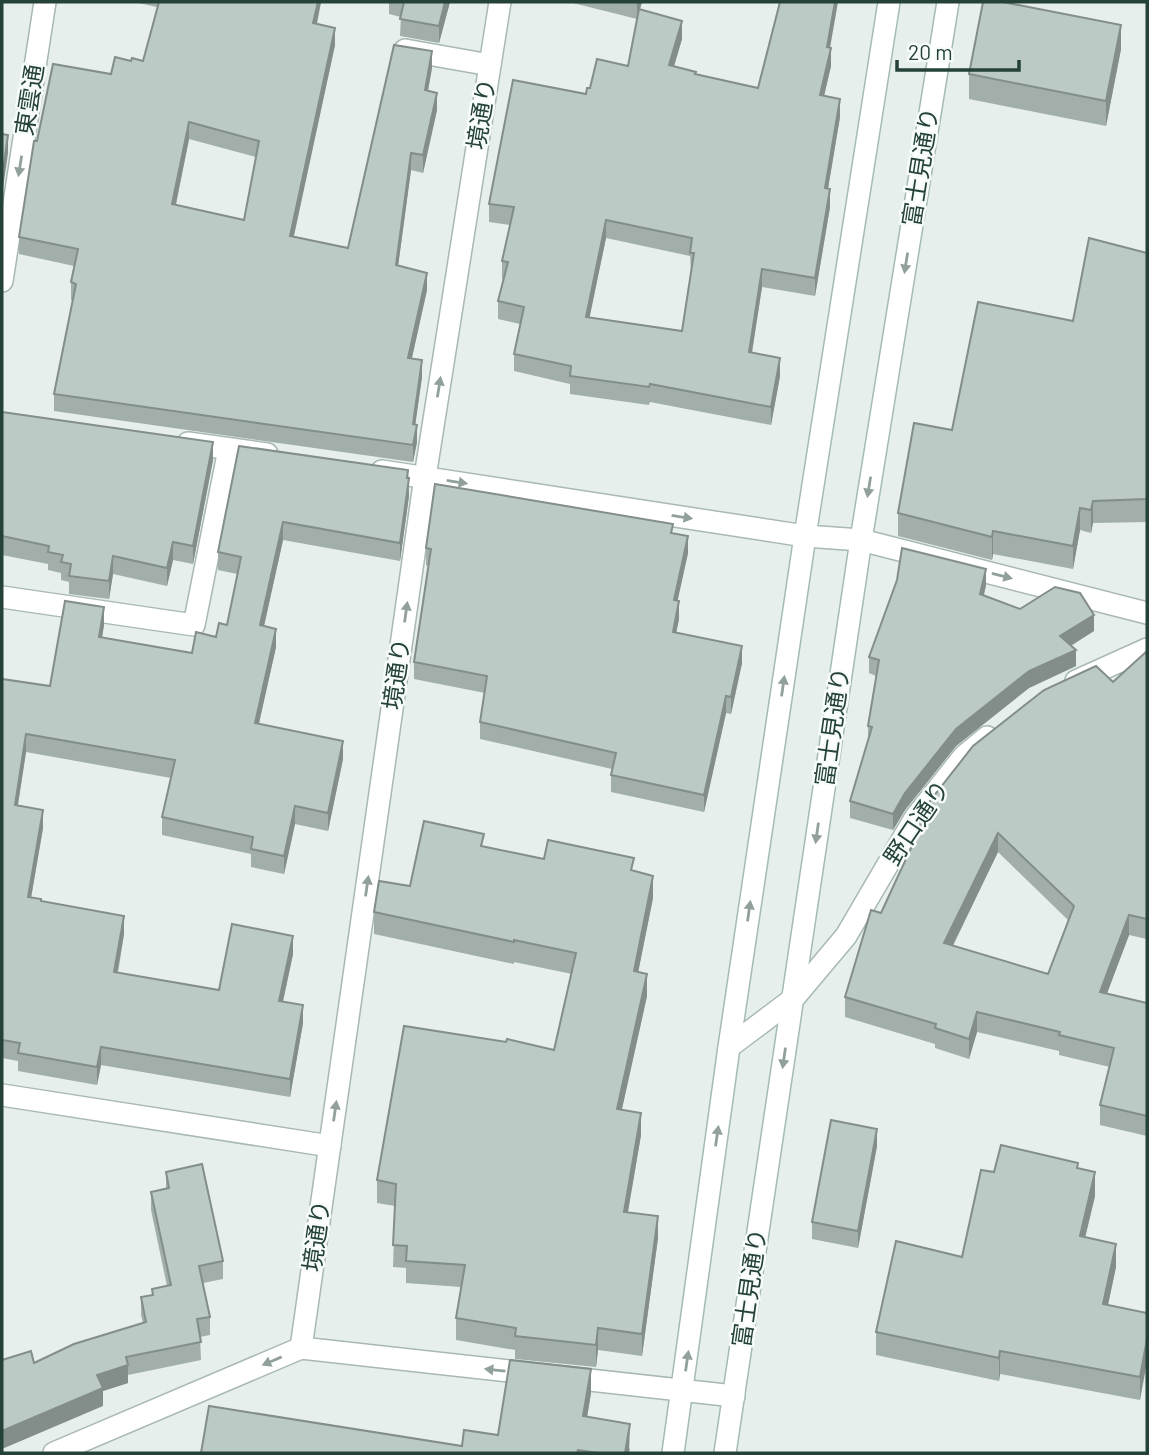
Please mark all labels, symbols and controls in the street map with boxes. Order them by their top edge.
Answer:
scale bar [897,28,1020,72]
text: 20 m [908,39,953,64]
street label: 東雲通 [9,62,48,138]
street label: 境通り [461,76,500,152]
street label: 富士見通り [896,105,943,228]
one-way arrow [14,155,25,177]
one-way arrow [900,252,911,274]
one-way arrow [434,376,445,398]
one-way arrow [864,476,875,498]
one-way arrow [446,477,468,488]
one-way arrow [671,512,693,523]
one-way arrow [991,571,1013,582]
one-way arrow [401,601,412,623]
street label: 境通り [376,636,415,711]
street label: 富士見通り [809,665,854,788]
one-way arrow [777,675,788,697]
street label: 野口通り [877,774,955,870]
one-way arrow [811,822,822,844]
one-way arrow [362,874,373,896]
one-way arrow [744,900,755,922]
one-way arrow [778,1047,789,1069]
one-way arrow [329,1100,340,1122]
one-way arrow [712,1125,723,1147]
street label: 境通り [296,1198,335,1273]
street label: 富士見通り [726,1226,771,1349]
one-way arrow [681,1350,692,1372]
one-way arrow [261,1355,282,1366]
one-way arrow [484,1364,506,1375]

